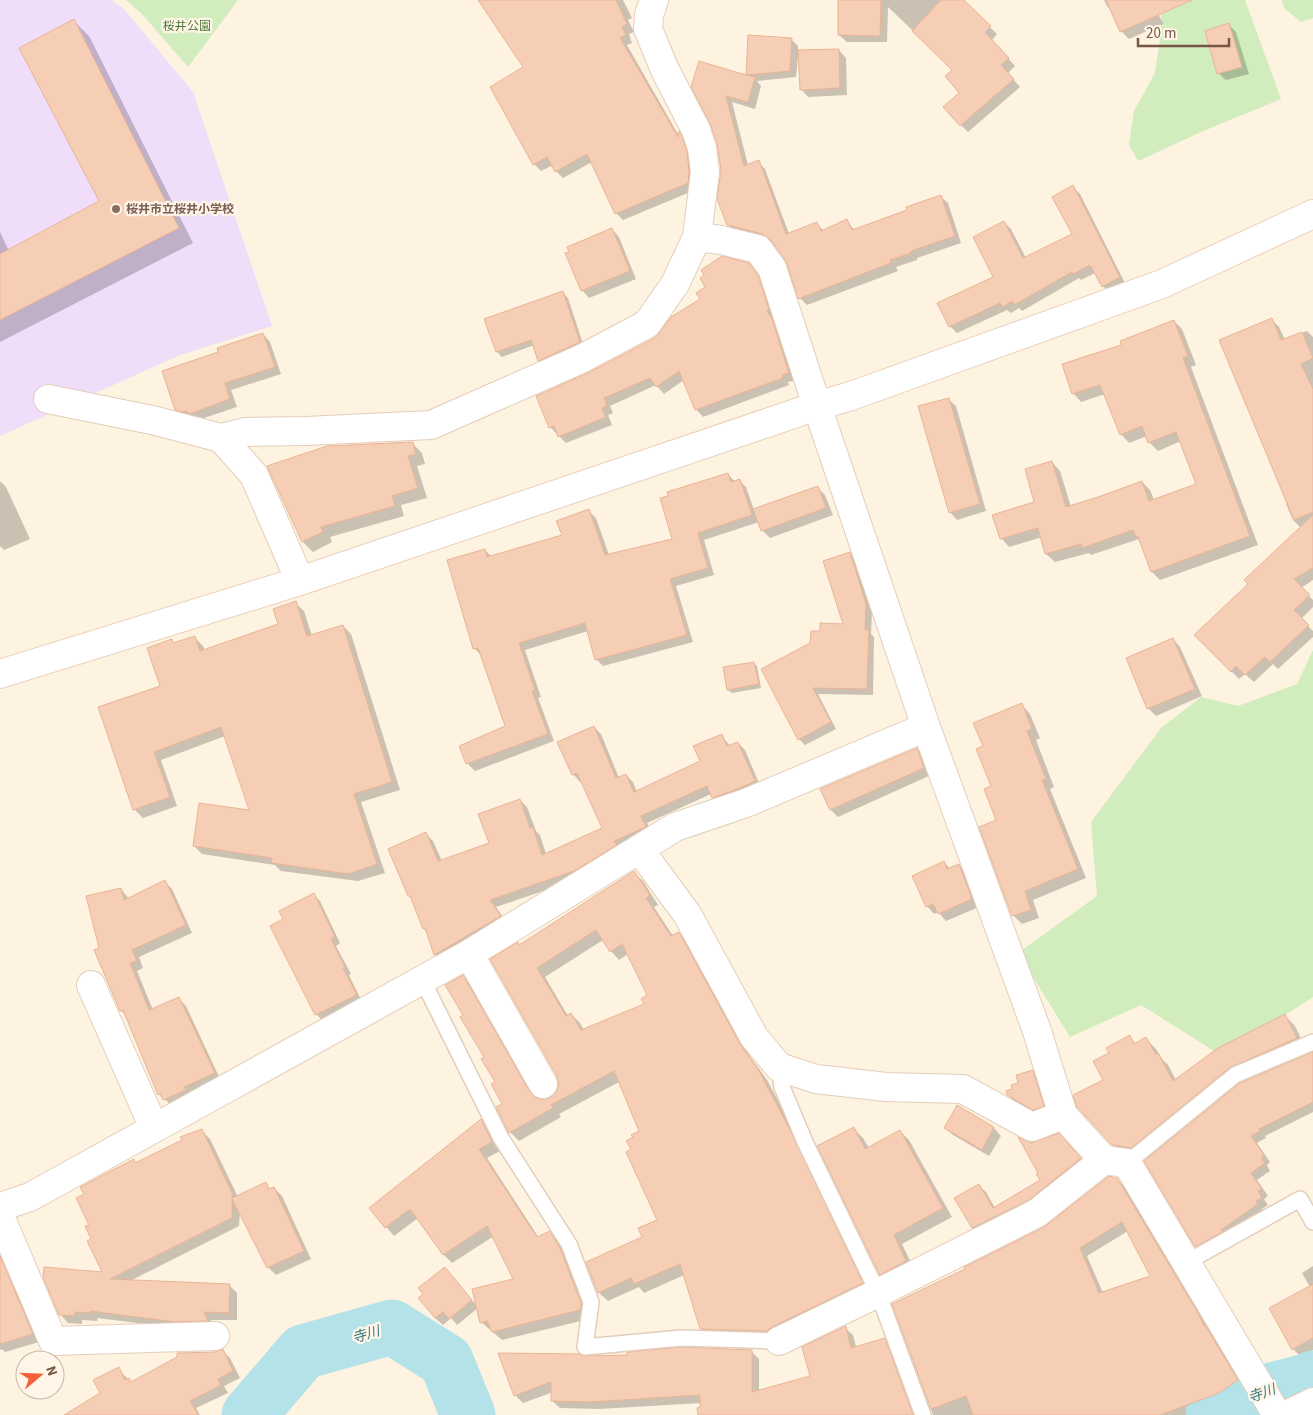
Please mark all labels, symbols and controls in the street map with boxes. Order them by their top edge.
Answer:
scale bar [1138,15,1229,47]
park label: 桜井公園 [163,18,211,35]
text: 20 m [1146,23,1176,44]
place label: 桜井市立桜井小学校 [126,201,234,218]
marker: 桜井市立桜井小学校 [110,203,122,215]
water label: 寺川 [350,1321,384,1348]
north arrow [15,1350,65,1400]
text: N [40,1363,62,1379]
water label: 寺川 [1245,1379,1280,1408]

